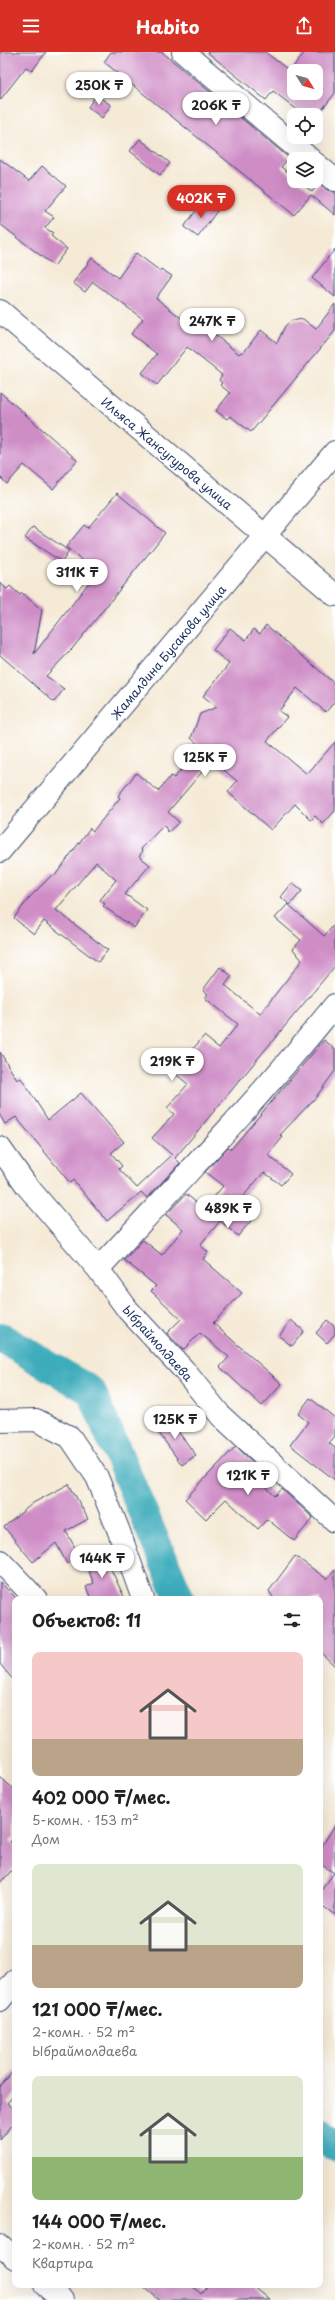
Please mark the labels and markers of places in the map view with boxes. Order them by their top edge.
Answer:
pin: 250K ₸ [66,72,132,106]
pin: 206K ₸ [183,92,249,126]
pin: 402K ₸ [168,185,234,219]
pin: 247K ₸ [179,308,245,342]
pin: 311K ₸ [44,559,110,593]
pin: 125K ₸ [172,744,238,778]
pin: 219K ₸ [139,1048,205,1082]
pin: 489K ₸ [195,1195,261,1229]
pin: 125K ₸ [142,1406,208,1440]
pin: 121K ₸ [215,1462,281,1496]
pin: 144K ₸ [69,1545,135,1579]

